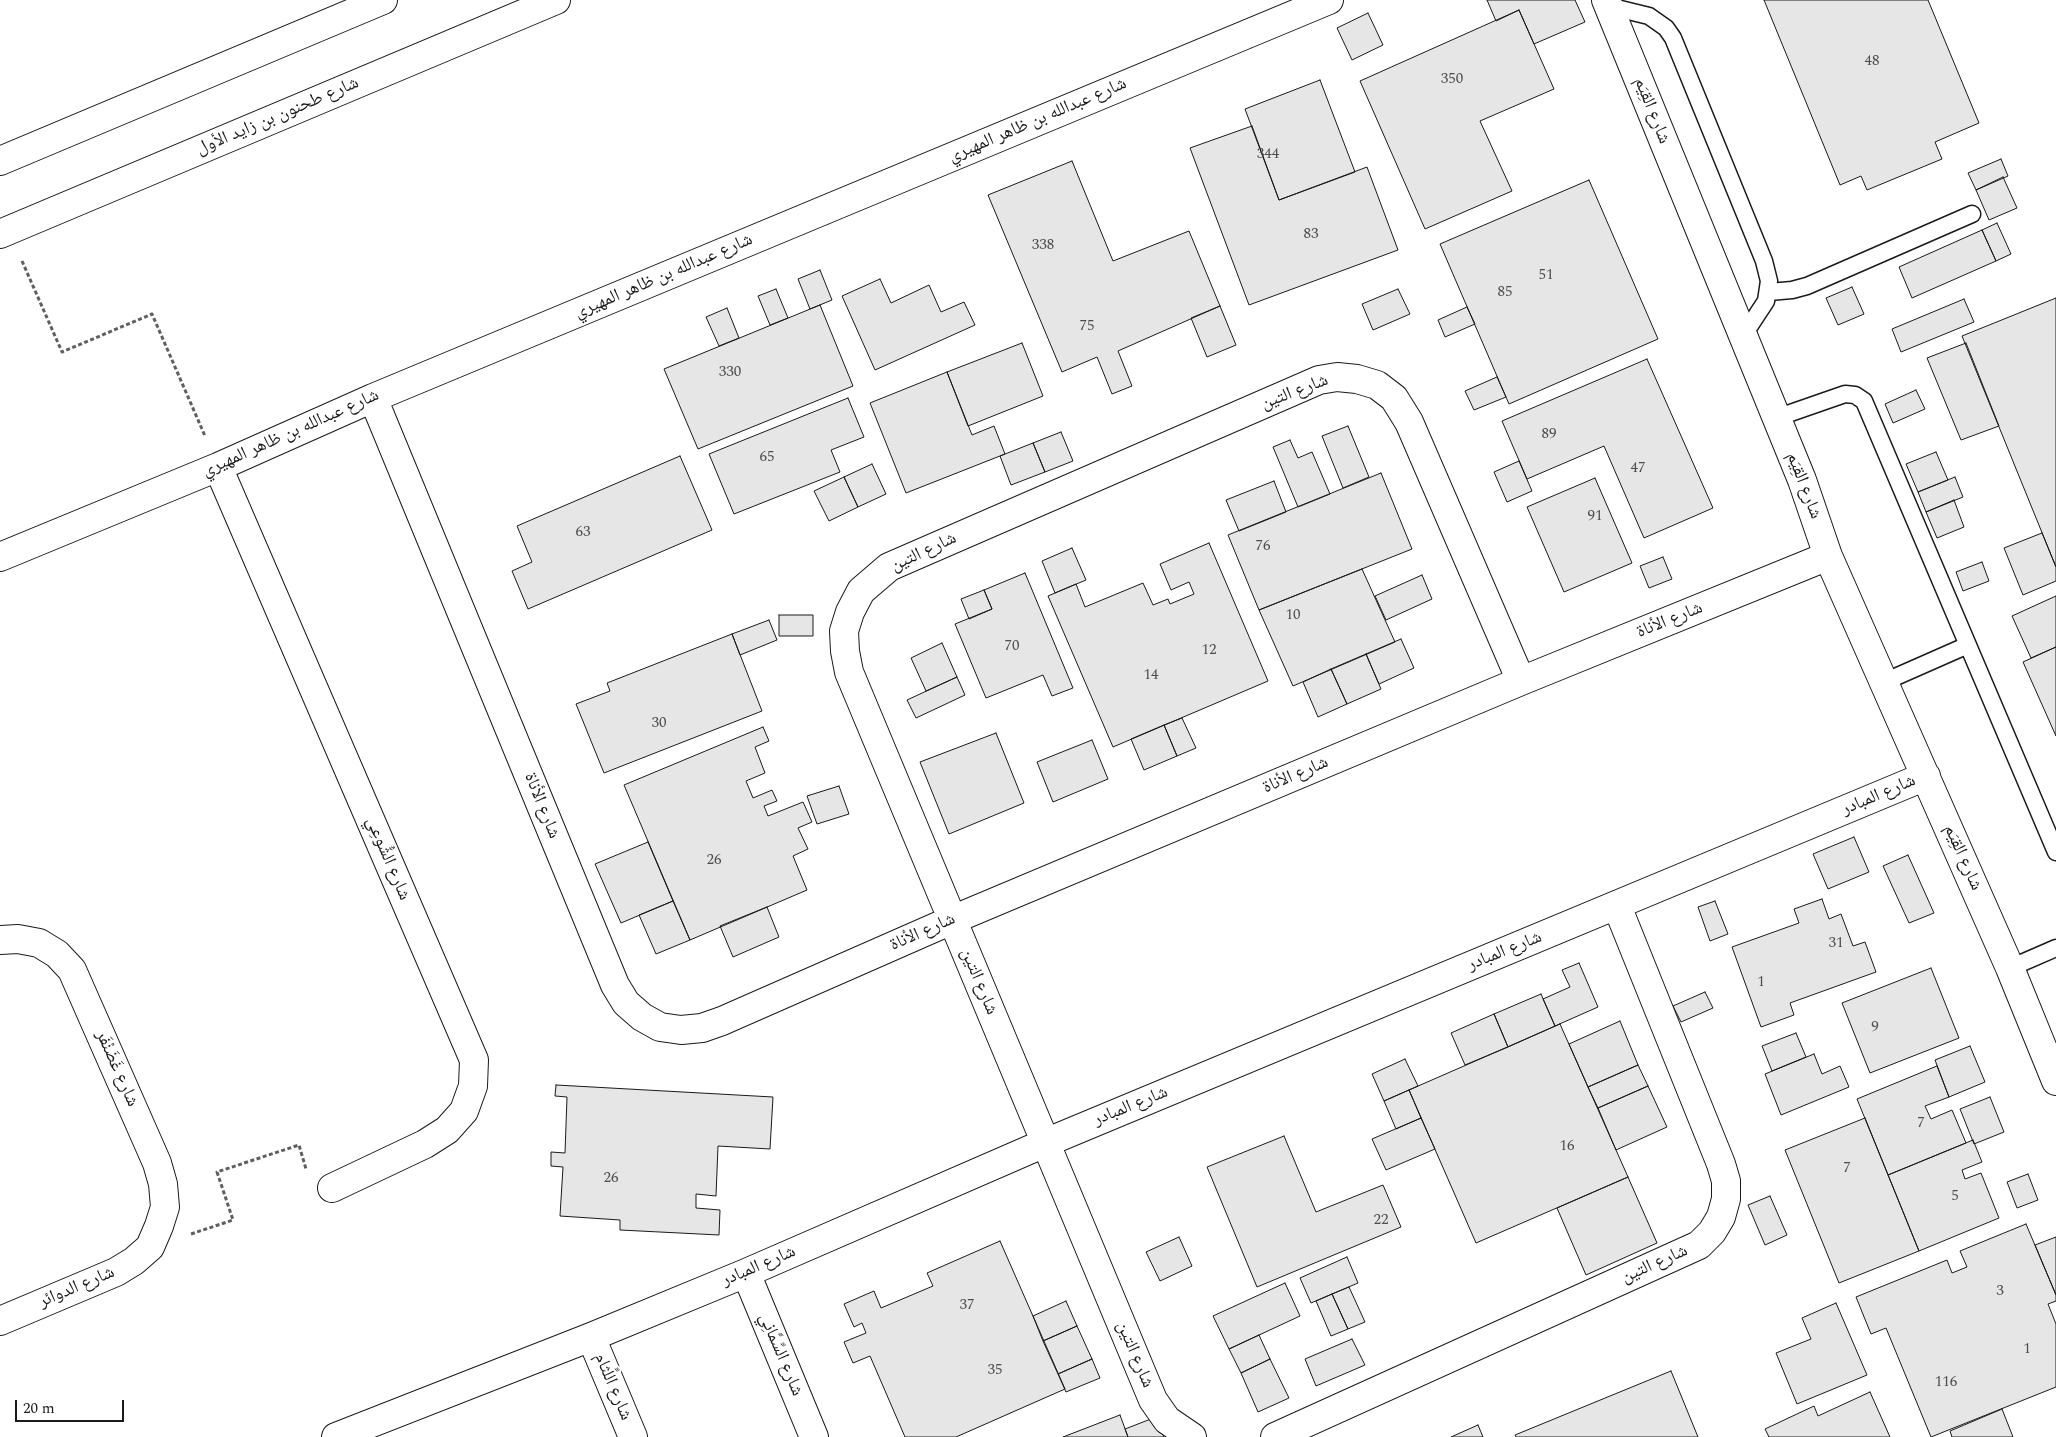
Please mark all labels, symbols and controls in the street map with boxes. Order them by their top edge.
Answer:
house number: 48 [1865,53,1879,71]
house number: 350 [1441,71,1463,89]
street label: شارع طحنون بن زايد الأول [193,73,363,161]
street label: شارع عبدالله بن ظاهر المهيري [946,74,1130,168]
street label: شارع القِيَم [1628,75,1674,147]
house number: 344 [1257,146,1279,164]
house number: 83 [1304,226,1318,244]
street label: شارع عبدالله بن ظاهر المهيري [572,230,756,324]
house number: 338 [1032,237,1054,255]
house number: 51 [1539,267,1553,285]
house number: 85 [1498,284,1512,302]
house number: 75 [1080,318,1094,336]
house number: 330 [719,364,741,382]
street label: شارع التين [1258,370,1332,416]
street label: شارع عبدالله بن ظاهر المهيري [199,385,383,483]
house number: 89 [1542,426,1556,444]
house number: 65 [760,449,774,467]
street label: شارع القِيَم [1780,450,1826,522]
house number: 47 [1631,460,1645,478]
house number: 91 [1588,508,1602,526]
house number: 63 [576,524,590,542]
street label: شارع التين [888,528,960,578]
house number: 76 [1256,538,1270,556]
street label: شارع الأناة [1634,598,1706,644]
house number: 10 [1286,607,1300,625]
house number: 70 [1005,638,1019,656]
house number: 12 [1202,642,1216,660]
house number: 14 [1144,667,1158,685]
house number: 30 [652,715,666,733]
street label: شارع الأناة [1260,753,1332,799]
street label: شارع الأناة [518,770,564,842]
street label: شارع المبادر [1839,771,1919,821]
street label: شارع الشُّوعِي [360,814,414,904]
street label: شارع القِيَم [1938,822,1986,894]
house number: 26 [707,852,721,870]
street label: شارع الأناة [887,909,959,957]
street label: شارع المبادر [1465,927,1545,977]
house number: 31 [1829,935,1843,953]
street label: شارع التين [954,945,1002,1019]
house number: 1 [1757,974,1765,992]
house number: 9 [1871,1019,1879,1037]
street label: شارع غَضَنْفَر [90,1027,142,1111]
street label: شارع المبادر [1091,1082,1171,1132]
house number: 7 [1917,1115,1925,1133]
house number: 16 [1560,1138,1574,1156]
house number: 7 [1843,1160,1851,1178]
house number: 26 [604,1170,618,1188]
house number: 5 [1951,1188,1959,1206]
house number: 22 [1374,1212,1388,1230]
street label: شارع التين [1618,1241,1692,1289]
street label: شارع المبادر [719,1242,799,1292]
street label: شارع الدوائر [36,1262,118,1314]
house number: 3 [1996,1283,2004,1301]
house number: 37 [960,1297,974,1315]
street label: شارع السِّمَّانِي [753,1310,807,1400]
street label: شارع التين [1110,1318,1158,1392]
house number: 1 [2023,1341,2031,1359]
street label: شارع اللِّثام [588,1350,636,1424]
house number: 35 [988,1362,1002,1380]
house number: 116 [1935,1374,1957,1392]
scale bar [18,1390,126,1422]
text: 20 m [23,1397,55,1420]

